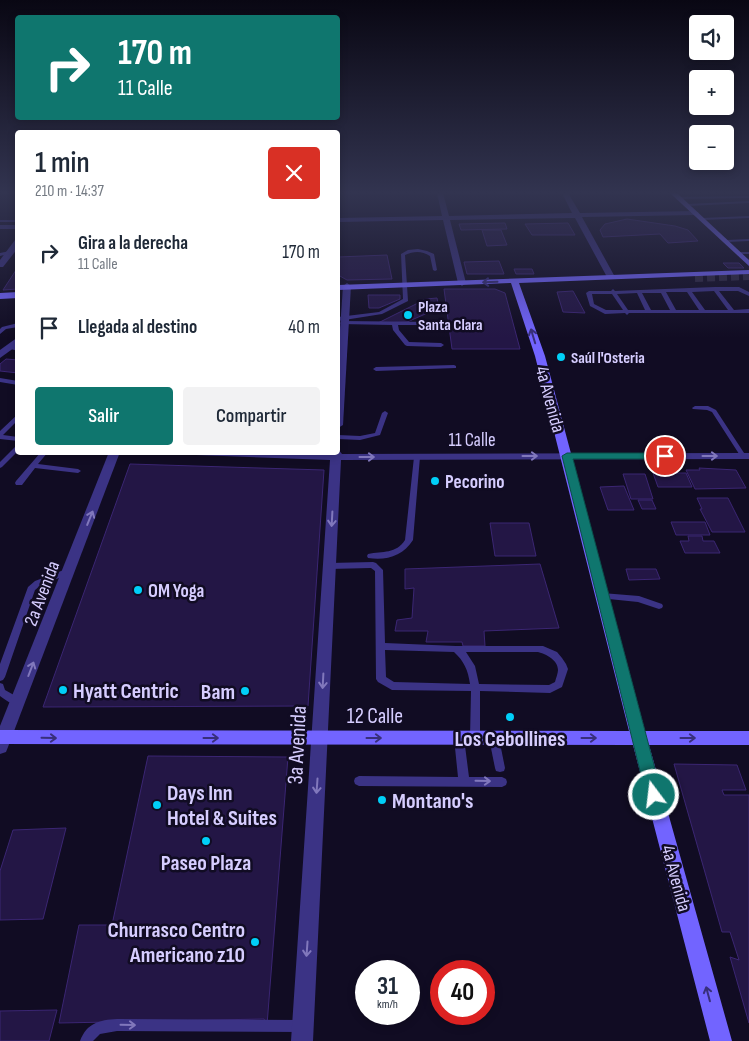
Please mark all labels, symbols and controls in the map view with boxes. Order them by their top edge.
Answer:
map controls [689,15,734,170]
button: sound [689,15,734,60]
text: 170 m [118,32,192,75]
icon: right [35,35,100,100]
button: + [689,70,734,115]
text: 11 Calle [118,75,173,102]
button: − [689,125,734,170]
text: 1 min [35,145,90,181]
button: close [268,147,320,199]
text: 210 m · 14:37 [35,182,104,201]
text: Gira a la derecha [78,232,188,255]
icon: right [35,239,63,267]
text: 170 m [282,241,320,264]
text: 11 Calle [78,255,118,274]
one-way arrow [483,277,499,286]
place label: Plaza Santa Clara [418,298,483,335]
marker: Plaza Santa Clara [402,309,414,321]
icon: arrive [35,314,63,342]
text: Llegada al destino [78,316,197,339]
text: 40 m [288,316,320,339]
one-way arrow [528,328,538,344]
place label: Saúl l'Osteria [571,349,645,368]
marker: Saúl l'Osteria [555,351,567,363]
street label: 4a Avenida [530,364,569,435]
button: Salir [35,387,173,445]
button: Compartir [183,387,320,445]
street label: 11 Calle [448,429,496,452]
pin [644,435,686,477]
icon: arrive [651,442,679,470]
one-way arrow [521,451,537,461]
one-way arrow [701,451,717,461]
one-way arrow [358,452,375,462]
place label: Pecorino [445,471,504,494]
marker: Pecorino [429,475,441,487]
one-way arrow [328,510,337,526]
one-way arrow [86,511,96,526]
street label: 2a Avenida [20,558,65,629]
place label: OM Yoga [148,580,204,603]
marker: OM Yoga [132,584,144,596]
one-way arrow [27,662,36,677]
one-way arrow [319,673,328,689]
place label: Hyatt Centric [73,678,179,705]
place label: Bam [201,679,235,706]
marker: Hyatt Centric [57,684,69,696]
marker: Bam [239,685,251,697]
street label: 12 Calle [347,703,403,730]
street label: 3a Avenida [282,705,313,785]
marker: Los Cebollines [504,711,516,723]
place label: Los Cebollines [455,726,566,753]
one-way arrow [40,733,56,742]
one-way arrow [202,733,219,743]
one-way arrow [365,733,381,743]
one-way arrow [580,733,596,743]
one-way arrow [679,733,695,743]
position arrow [627,768,679,820]
one-way arrow [474,776,491,786]
one-way arrow [313,778,322,794]
place label: Days Inn Hotel & Suites [167,780,277,832]
place label: Montano's [392,788,473,815]
marker: Montano's [376,794,388,806]
marker: Days Inn Hotel & Suites [151,799,163,811]
marker: Paseo Plaza [200,835,212,847]
street label: 4a Avenida [656,843,695,914]
place label: Paseo Plaza [161,850,251,877]
place label: Churrasco Centro Americano z10 [107,917,245,969]
marker: Churrasco Centro Americano z10 [249,936,261,948]
one-way arrow [303,940,312,956]
speed limit sign: 40 [430,960,495,1025]
text: 31 [377,971,398,1002]
one-way arrow [703,986,713,1002]
text: km/h [377,997,398,1012]
one-way arrow [119,1020,135,1030]

